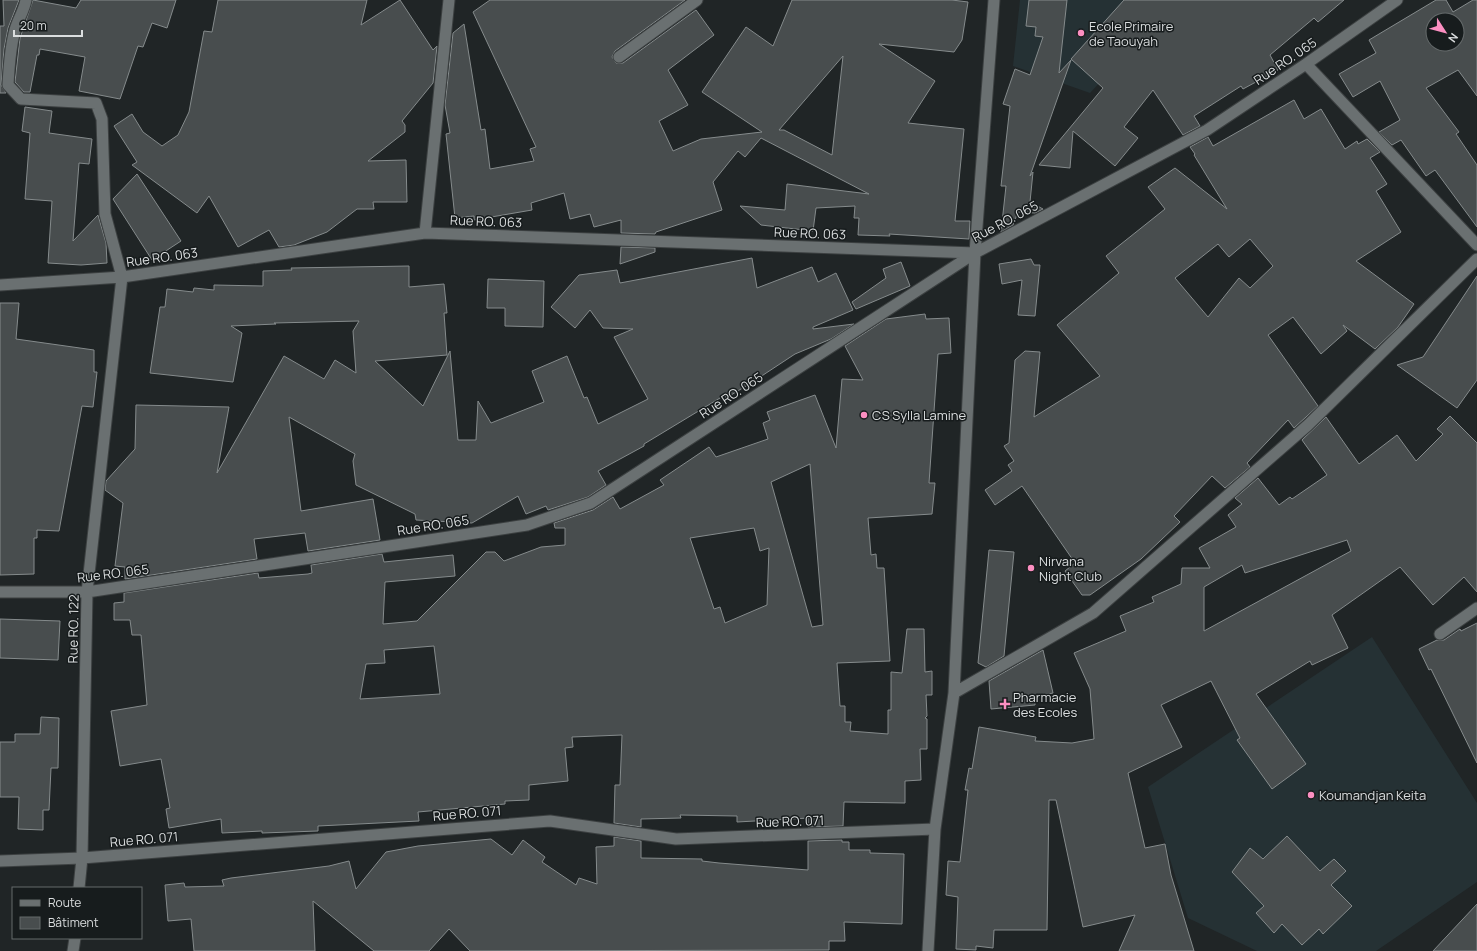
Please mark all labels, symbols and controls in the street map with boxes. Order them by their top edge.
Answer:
scale bar [14,12,82,38]
north arrow [1425,12,1465,52]
text: 20 m [20,17,47,34]
place label: Ecole Primaire de Taouyah [1089,17,1174,50]
marker: Ecole Primaire de Taouyah [1076,28,1086,38]
text: N [1445,31,1462,46]
street label: Rue RO. 065 [1250,33,1320,89]
street label: Rue RO. 065 [969,196,1041,246]
street label: Rue RO. 063 [450,211,522,231]
street label: Rue RO. 063 [774,223,846,243]
street label: Rue RO. 063 [125,243,199,271]
street label: Rue RO. 065 [696,368,766,422]
place label: CS Sylla Lamine [872,406,967,424]
marker: CS Sylla Lamine [859,410,869,420]
street label: Rue RO. 065 [396,510,470,540]
place label: Nirvana Night Club [1039,552,1102,585]
street label: Rue RO. 065 [76,560,150,586]
marker: Nirvana Night Club [1026,563,1036,573]
street label: Rue RO. 122 [63,594,83,664]
place label: Pharmacie des Ecoles [1013,688,1077,721]
marker: Pharmacie des Ecoles [1000,699,1010,709]
place label: Koumandjan Keita [1319,786,1426,804]
marker: Koumandjan Keita [1306,790,1316,800]
street label: Rue RO. 071 [432,801,502,825]
street label: Rue RO. 071 [755,811,825,831]
street label: Rue RO. 071 [109,827,179,851]
legend [12,887,142,939]
text: Route [48,894,81,911]
text: Bâtiment [48,914,99,931]

